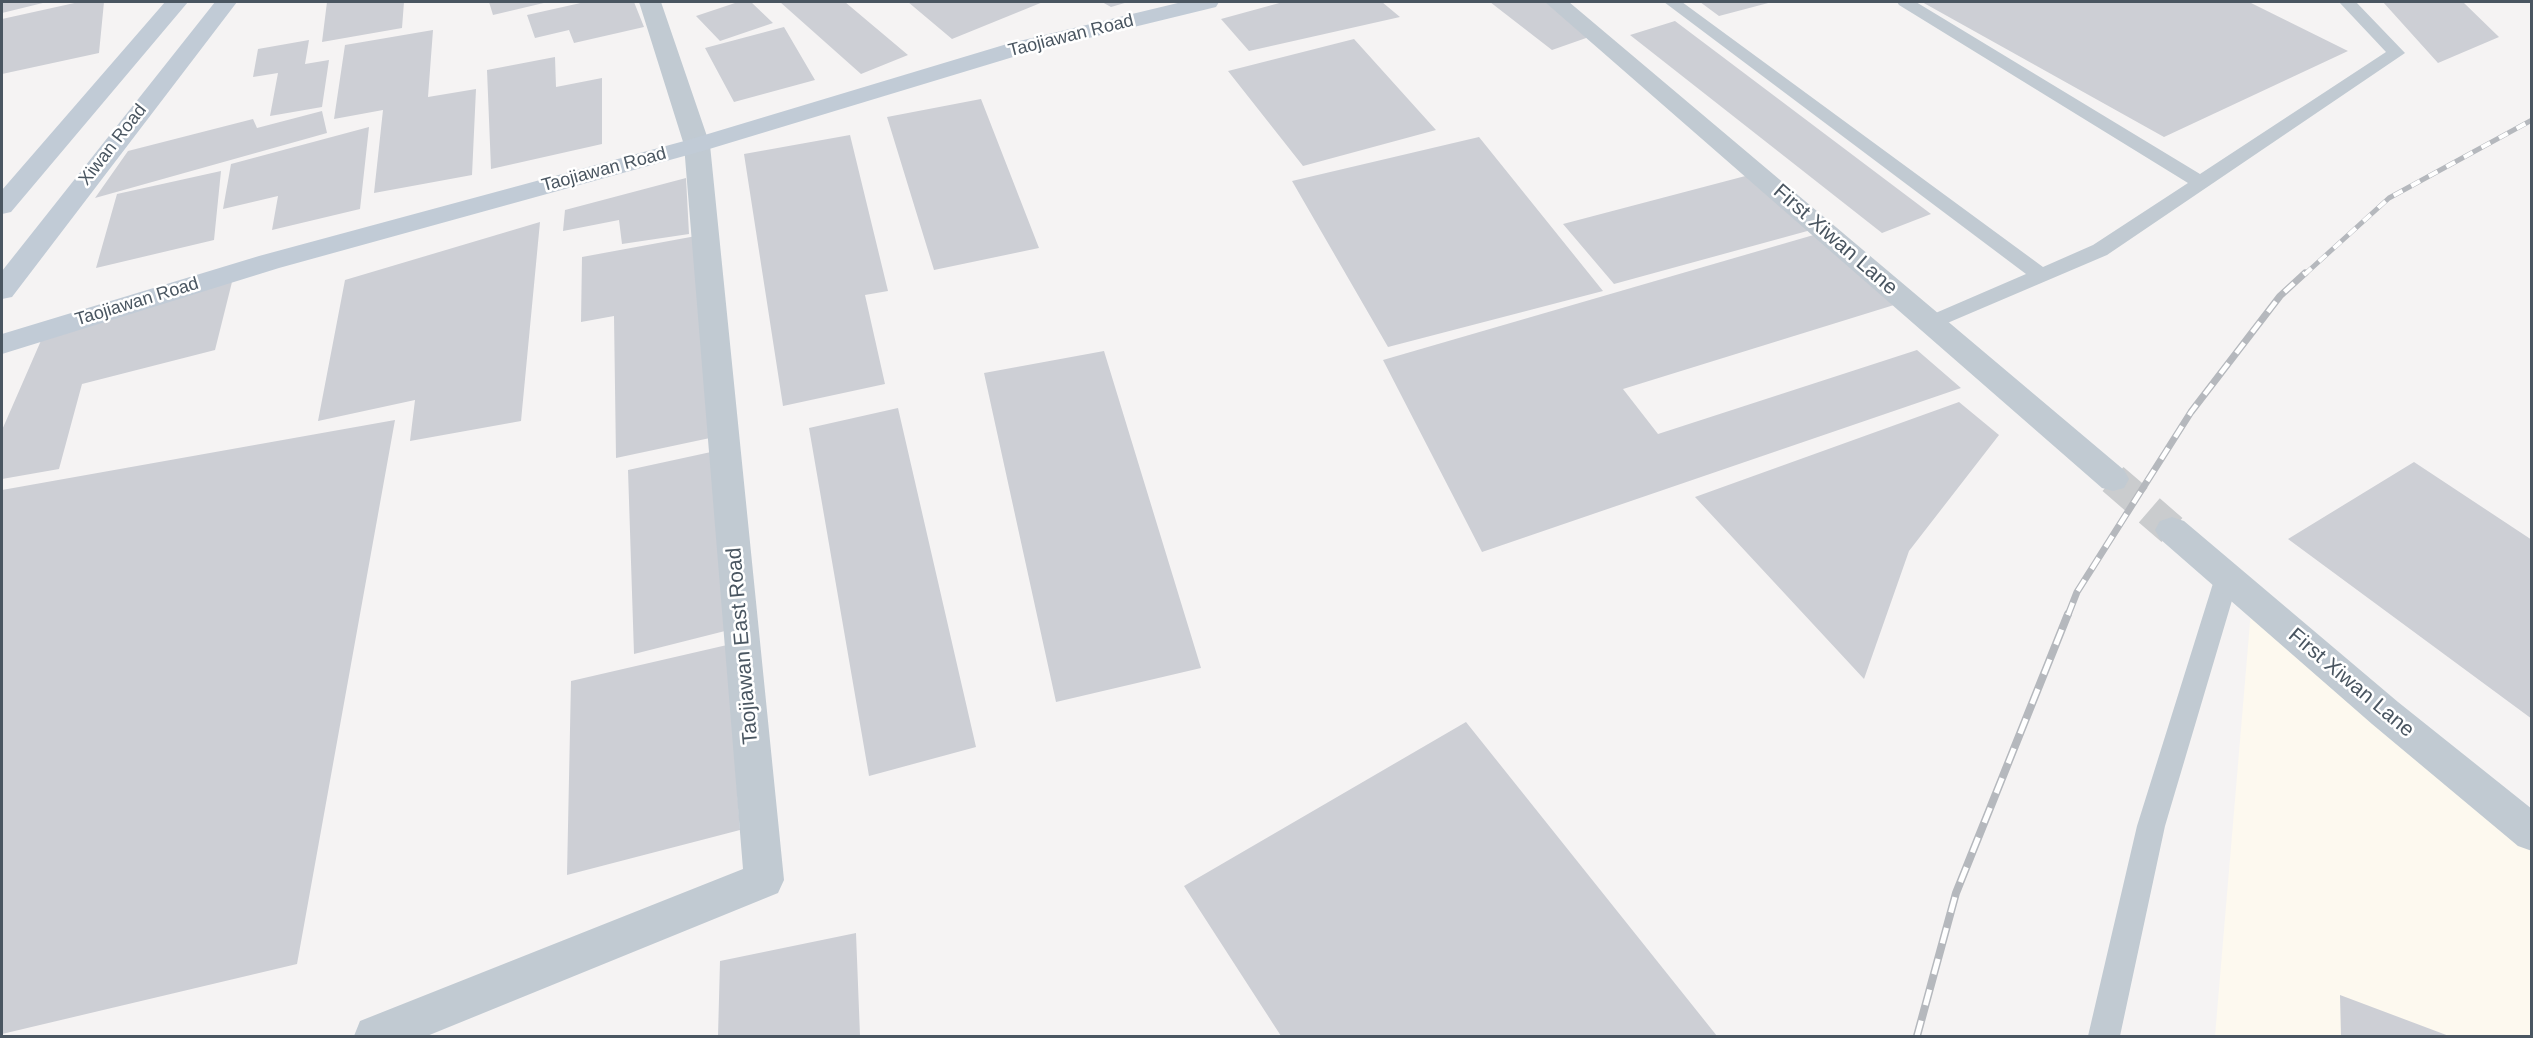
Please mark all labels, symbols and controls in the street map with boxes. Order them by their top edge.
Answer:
street label: Taojiawan Road [1006,10,1136,62]
street label: Xiwan Road [75,100,151,190]
street label: Taojiawan Road [539,143,669,197]
street label: First Xiwan Lane [1768,179,1902,301]
street label: Taojiawan Road [73,273,201,331]
street label: Taojiawan East Road [722,547,764,745]
street label: First Xiwan Lane [2283,623,2419,743]

